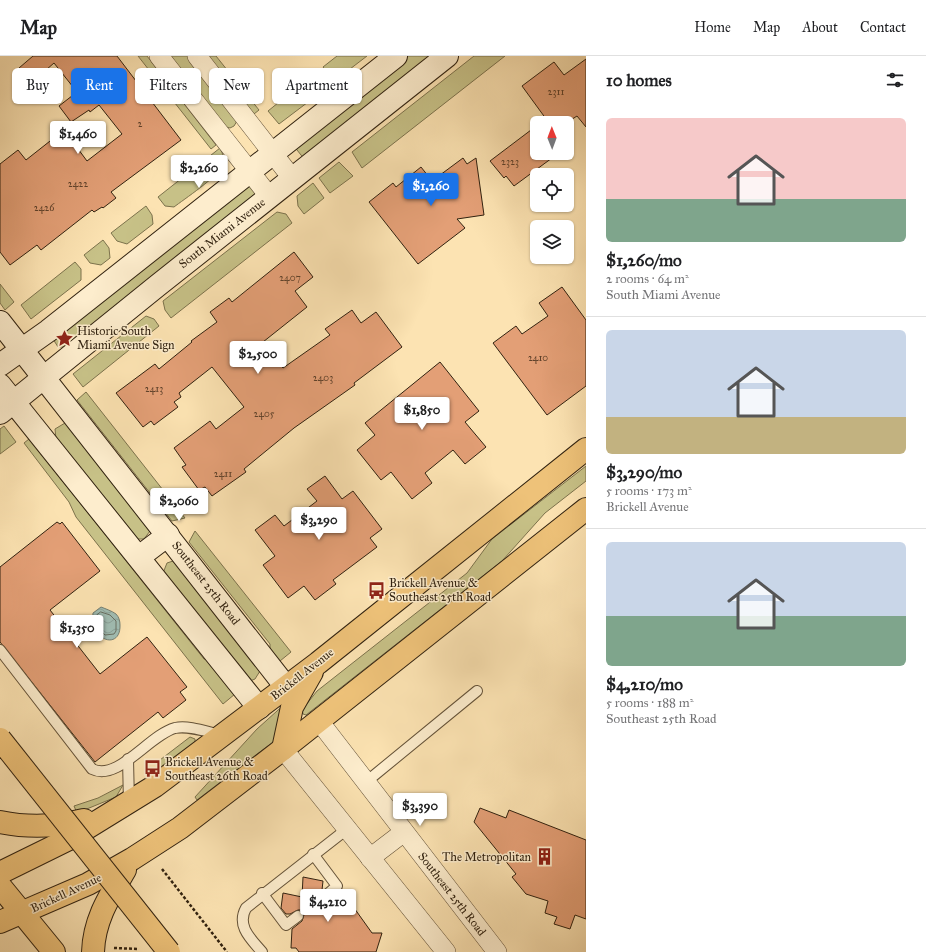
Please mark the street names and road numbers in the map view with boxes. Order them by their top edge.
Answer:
street label: South Miami Avenue [176,195,268,271]
street label: Southeast 25th Road [169,538,243,628]
street label: Brickell Avenue [268,645,336,703]
street label: Southeast 25th Road [415,849,489,939]
street label: Brickell Avenue [28,871,104,915]

